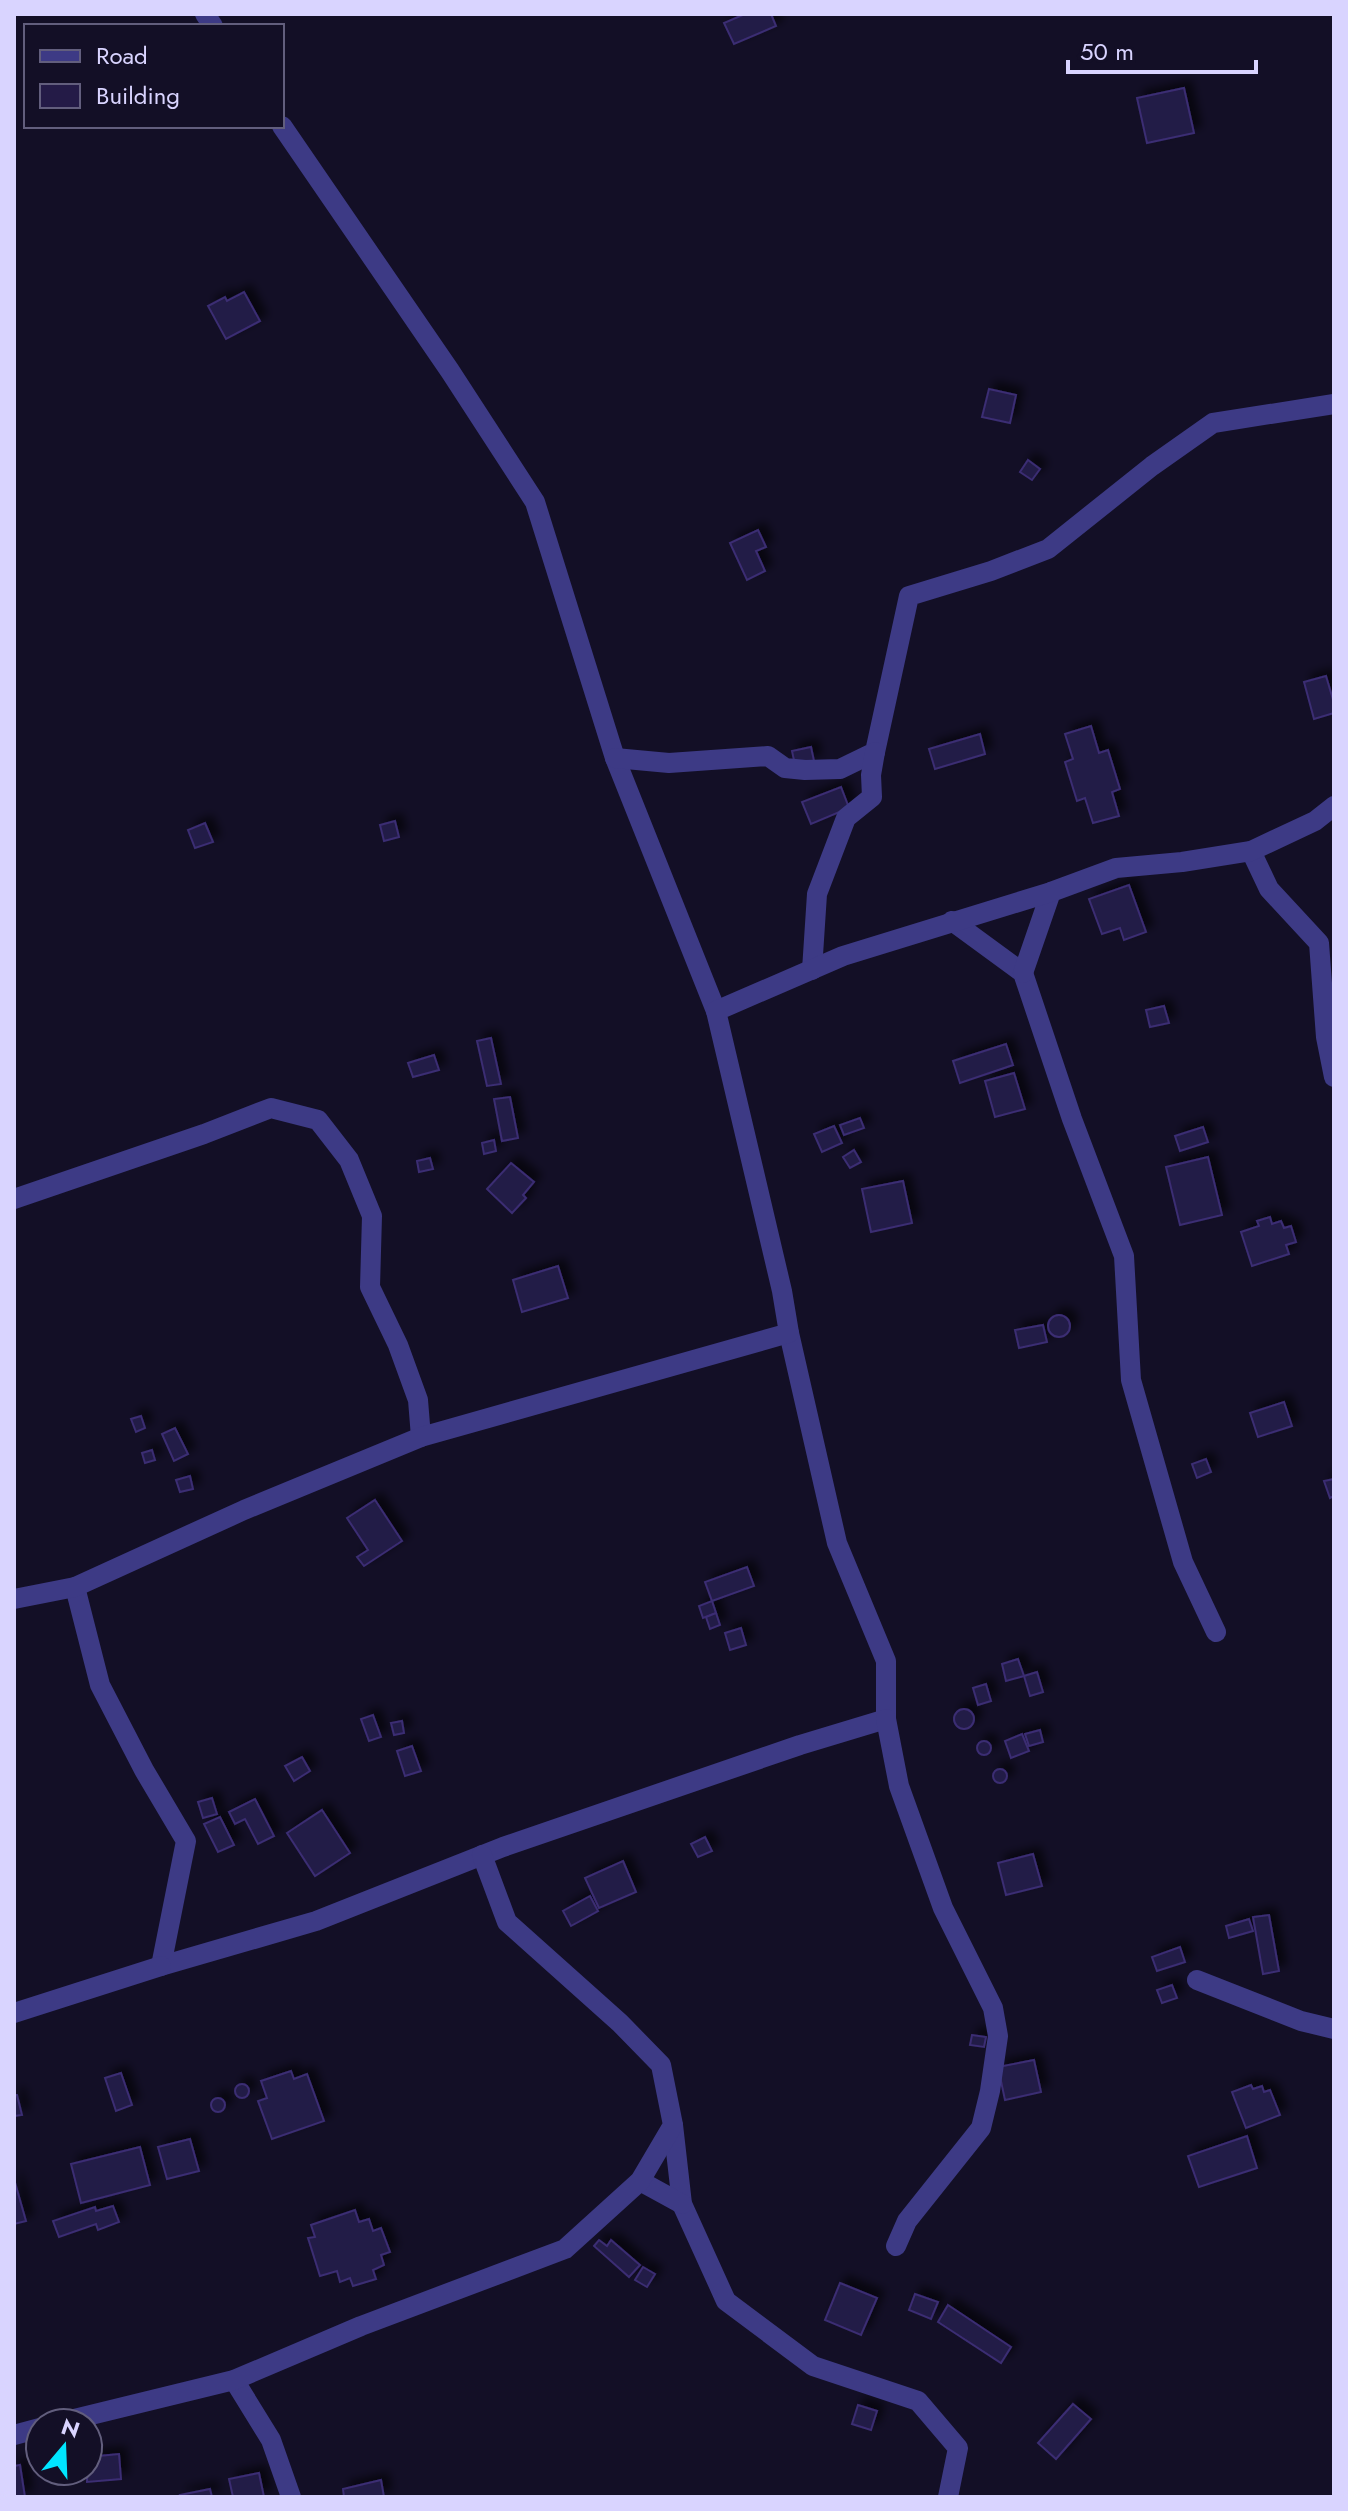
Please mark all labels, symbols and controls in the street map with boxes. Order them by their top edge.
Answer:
legend [24,24,284,128]
scale bar [1068,24,1256,74]
text: 50 m [1080,34,1134,69]
text: Road [96,38,148,73]
text: Building [96,78,180,113]
north arrow [24,2407,104,2487]
text: N [57,2410,84,2446]

